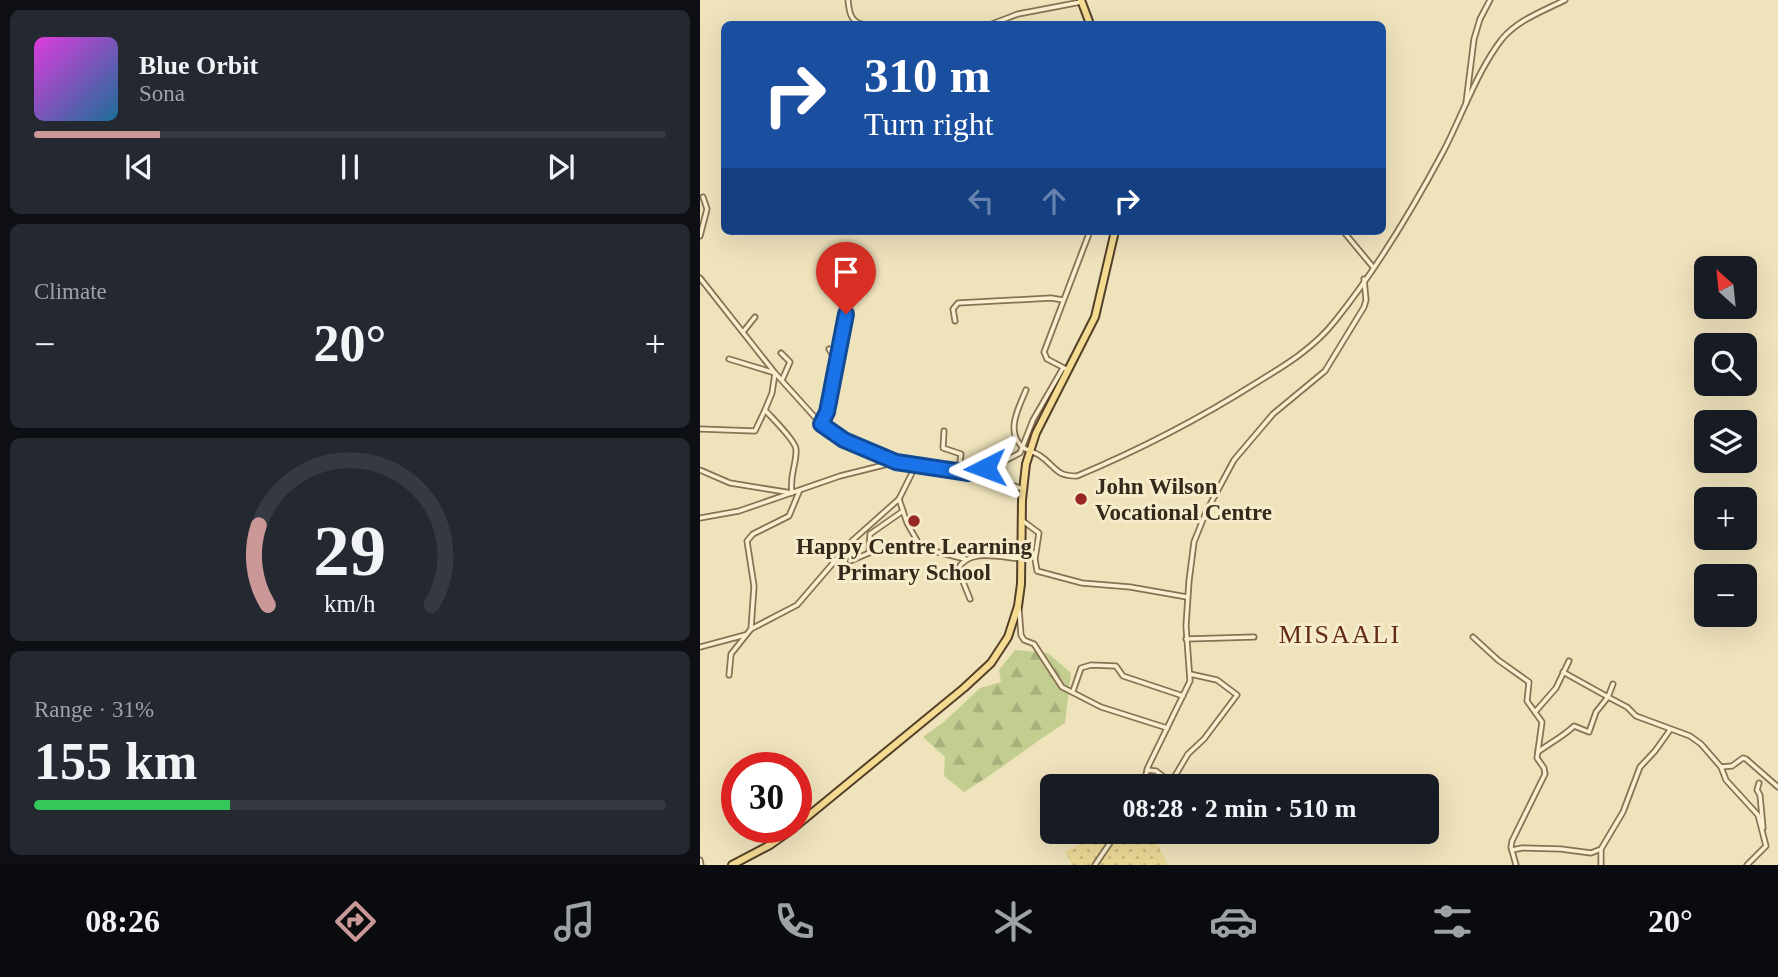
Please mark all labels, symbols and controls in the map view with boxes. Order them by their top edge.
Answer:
text: 310 m [864,48,991,103]
icon: right [749,49,840,140]
text: Blue Orbit [139,51,258,80]
text: Sona [139,81,185,106]
text: Turn right [864,106,994,142]
icon: previous [120,148,158,186]
icon: pause [331,148,369,186]
icon: next [542,148,580,186]
icon: left [962,182,1000,220]
icon: ahead [1035,182,1073,220]
icon: right [1108,182,1146,220]
pin [816,242,876,314]
icon: arrive [827,253,865,291]
north arrow [1694,256,1757,318]
map controls [1694,256,1757,627]
text: Climate [34,279,107,304]
text: 20° [314,315,386,372]
text: − [34,323,55,365]
text: + [645,323,666,365]
button: search [1694,333,1757,396]
button: layers [1694,410,1757,473]
position arrow [948,431,1022,505]
place label: John Wilson Vocational Centre [1095,474,1272,525]
button: + [1694,487,1757,550]
marker: John Wilson Vocational Centre [1073,491,1089,507]
text: 29 [314,511,386,592]
marker: Happy Centre Learning Primary School [906,513,922,529]
place label: Happy Centre Learning Primary School [796,534,1032,585]
button: − [1694,564,1757,627]
text: km/h [324,590,376,617]
district label: MISAALI [1279,620,1401,649]
text: Range · 31% [34,697,154,722]
text: 155 km [34,733,197,790]
speed limit sign: 30 [721,752,812,843]
text: 08:28 · 2 min · 510 m [1123,794,1357,823]
icon: directions [331,897,380,946]
icon: music [550,897,599,946]
icon: phone [770,897,819,946]
icon: climate [989,897,1038,946]
icon: car [1209,897,1258,946]
icon: filters [1428,897,1477,946]
text: 08:26 [85,903,160,939]
text: 20° [1648,903,1693,939]

